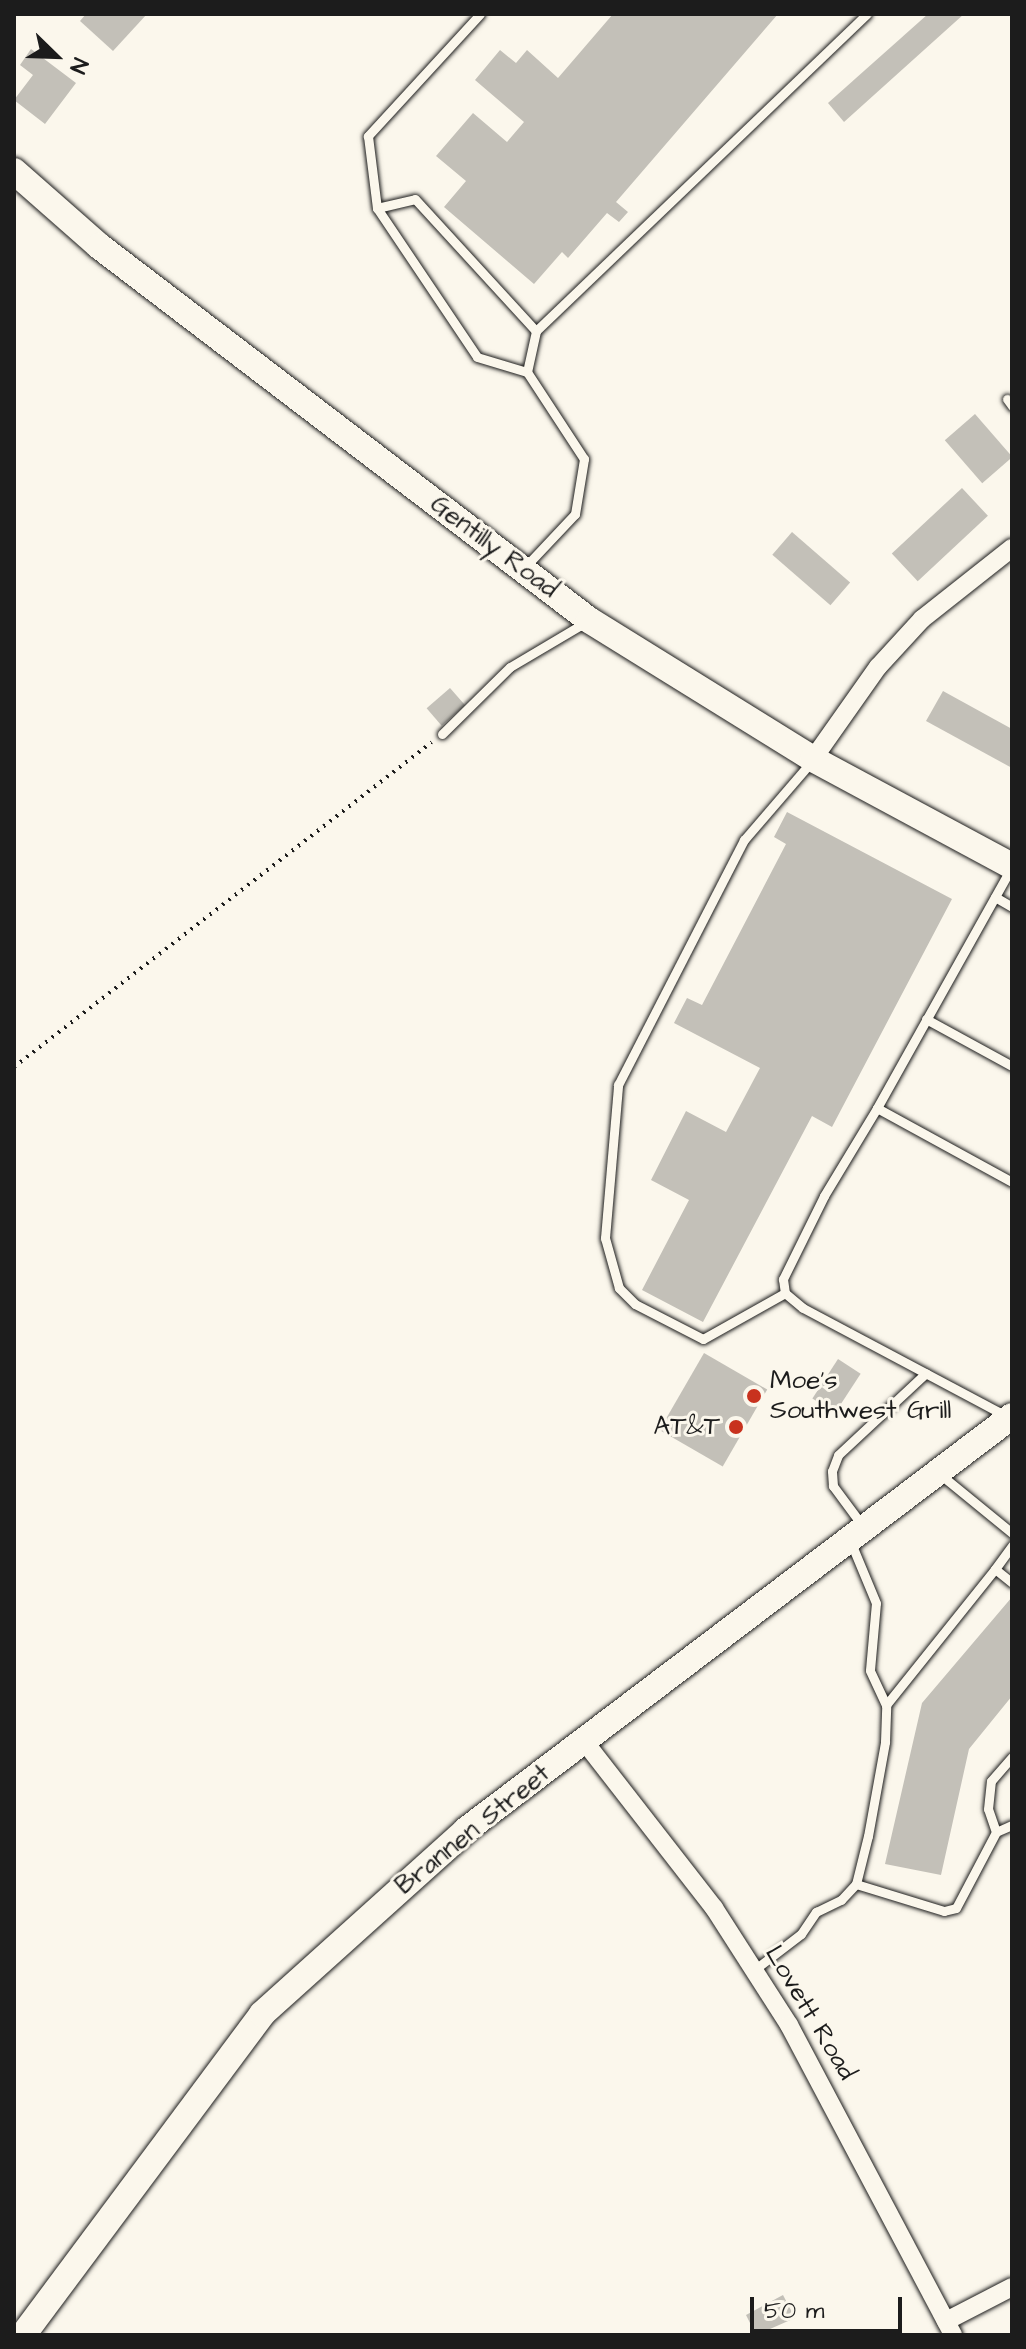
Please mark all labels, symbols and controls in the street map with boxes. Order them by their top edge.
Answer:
north arrow [16,16,96,96]
text: N [62,53,96,78]
street label: Gentilly Road [424,489,564,605]
place label: Moe's Southwest Grill [770,1365,951,1426]
marker: Moe's Southwest Grill [745,1387,763,1405]
place label: AT&T [654,1411,720,1443]
marker: AT&T [727,1418,745,1436]
street label: Brannen Street [389,1758,557,1902]
street label: Lovett Road [758,1940,862,2086]
scale bar [754,2281,906,2331]
text: 50 m [764,2294,824,2328]

